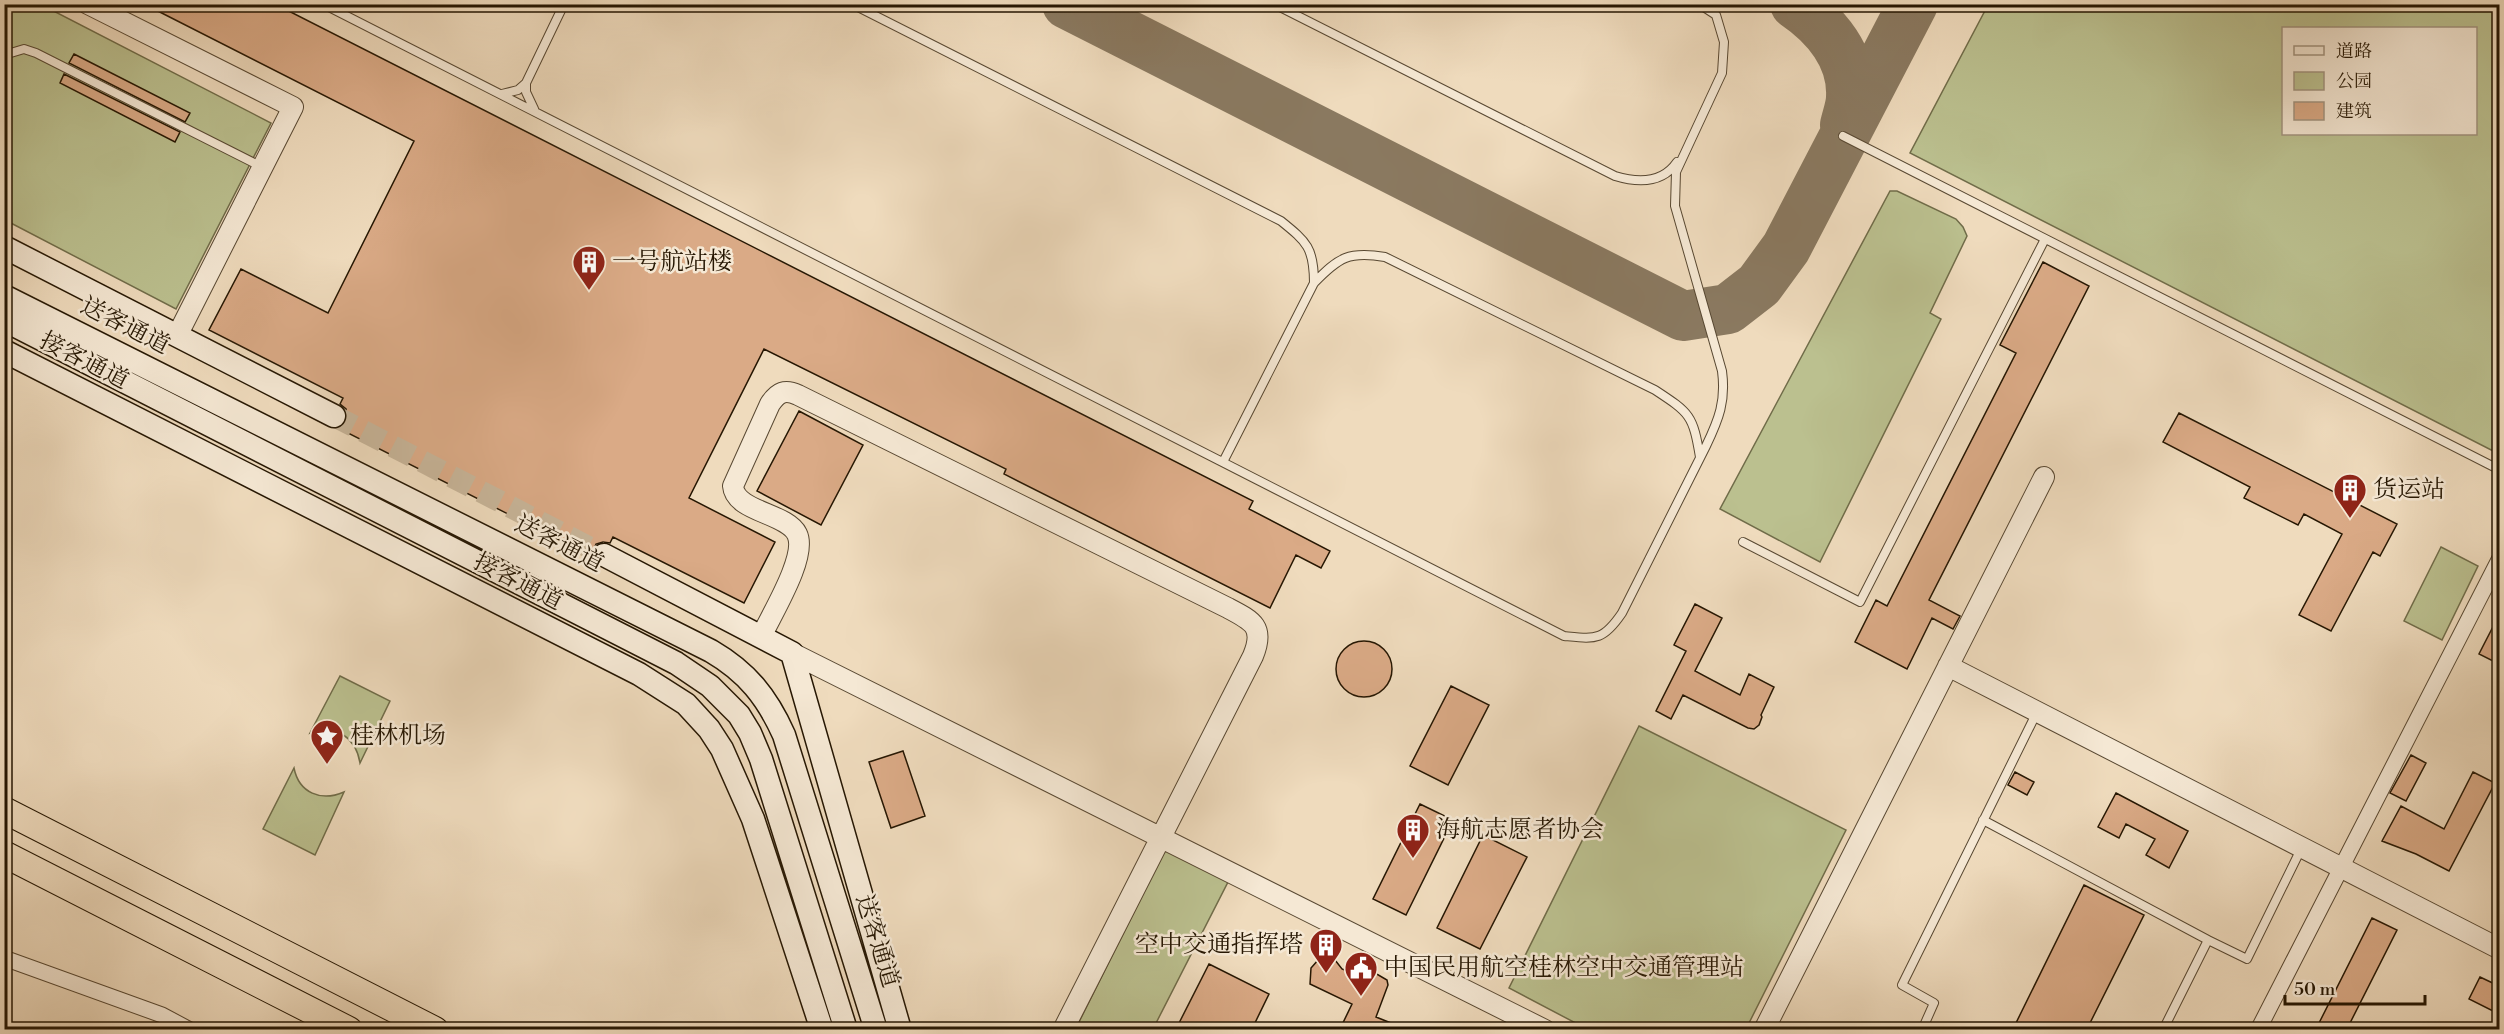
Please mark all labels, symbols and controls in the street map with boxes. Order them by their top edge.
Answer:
legend [2282,27,2477,135]
text: 道路 [2336,40,2372,63]
text: 公园 [2336,70,2372,93]
text: 建筑 [2336,100,2372,123]
building icon: 一号航站楼 [571,244,607,291]
place label: 一号航站楼 [612,247,732,277]
street label: 送客通道 [75,291,175,361]
street label: 接客通道 [34,326,134,396]
building icon: 货运站 [2332,472,2368,519]
place label: 货运站 [2373,475,2445,505]
street label: 送客通道 [509,509,609,579]
street label: 接客通道 [468,547,568,617]
place icon: 桂林机场 [309,718,345,765]
place label: 桂林机场 [350,721,446,751]
building icon: 海航志愿者协会 [1395,812,1431,859]
place label: 海航志愿者协会 [1436,815,1604,845]
street label: 送客通道 [849,891,905,991]
building icon: 空中交通指挥塔 [1308,927,1344,974]
place label: 空中交通指挥塔 [1135,930,1303,960]
public building icon: 中国民用航空桂林空中交通管理站 [1343,950,1379,997]
place label: 中国民用航空桂林空中交通管理站 [1384,953,1744,983]
scale bar [2285,968,2424,1006]
text: 50 m [2294,978,2336,1001]

